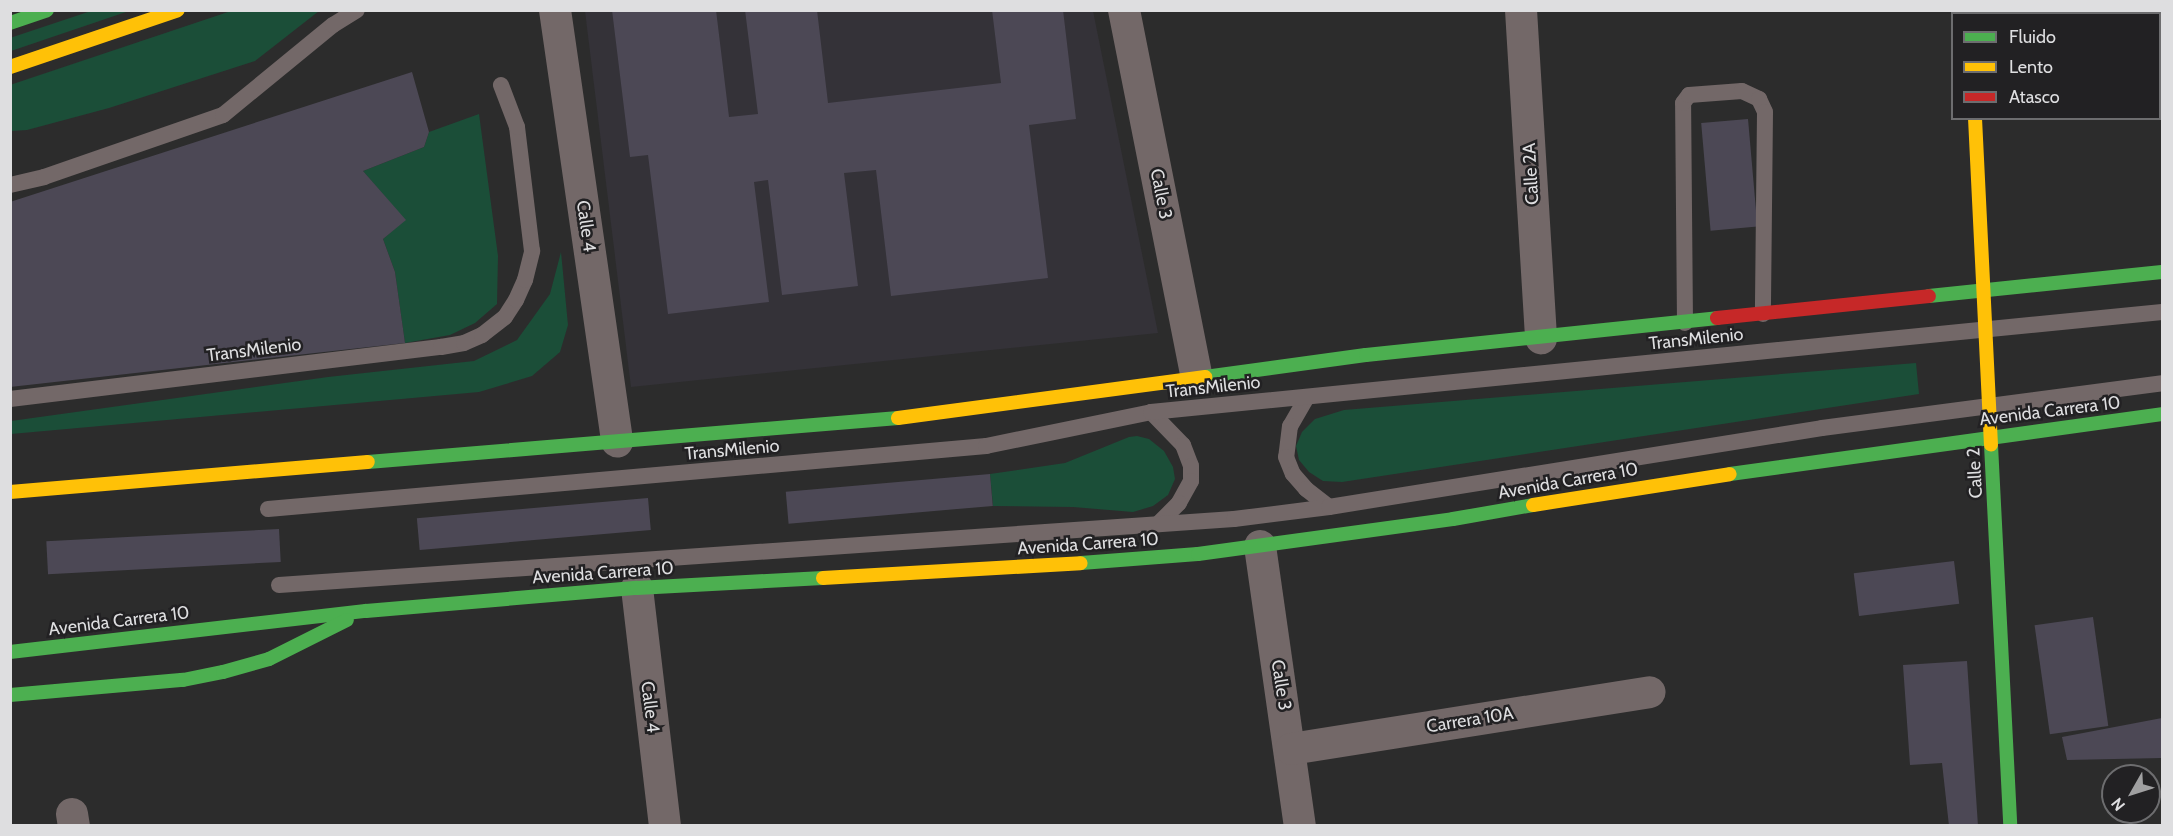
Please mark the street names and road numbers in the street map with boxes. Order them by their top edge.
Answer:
street label: Calle 2A [1519,143,1543,205]
street label: Calle 3 [1146,167,1176,221]
street label: Calle 4 [572,199,600,253]
street label: TransMilenio [1648,323,1744,355]
street label: TransMilenio [206,333,302,367]
street label: TransMilenio [1165,371,1261,403]
street label: Avenida Carrera 10 [1978,392,2122,430]
street label: TransMilenio [684,435,780,465]
street label: Calle 2 [1963,447,1987,499]
street label: Avenida Carrera 10 [1496,458,1640,504]
street label: Avenida Carrera 10 [1017,528,1159,560]
street label: Avenida Carrera 10 [532,557,674,589]
street label: Avenida Carrera 10 [47,602,191,640]
street label: Calle 3 [1266,658,1296,712]
street label: Calle 4 [636,680,664,734]
street label: Carrera 10A [1425,702,1515,738]

